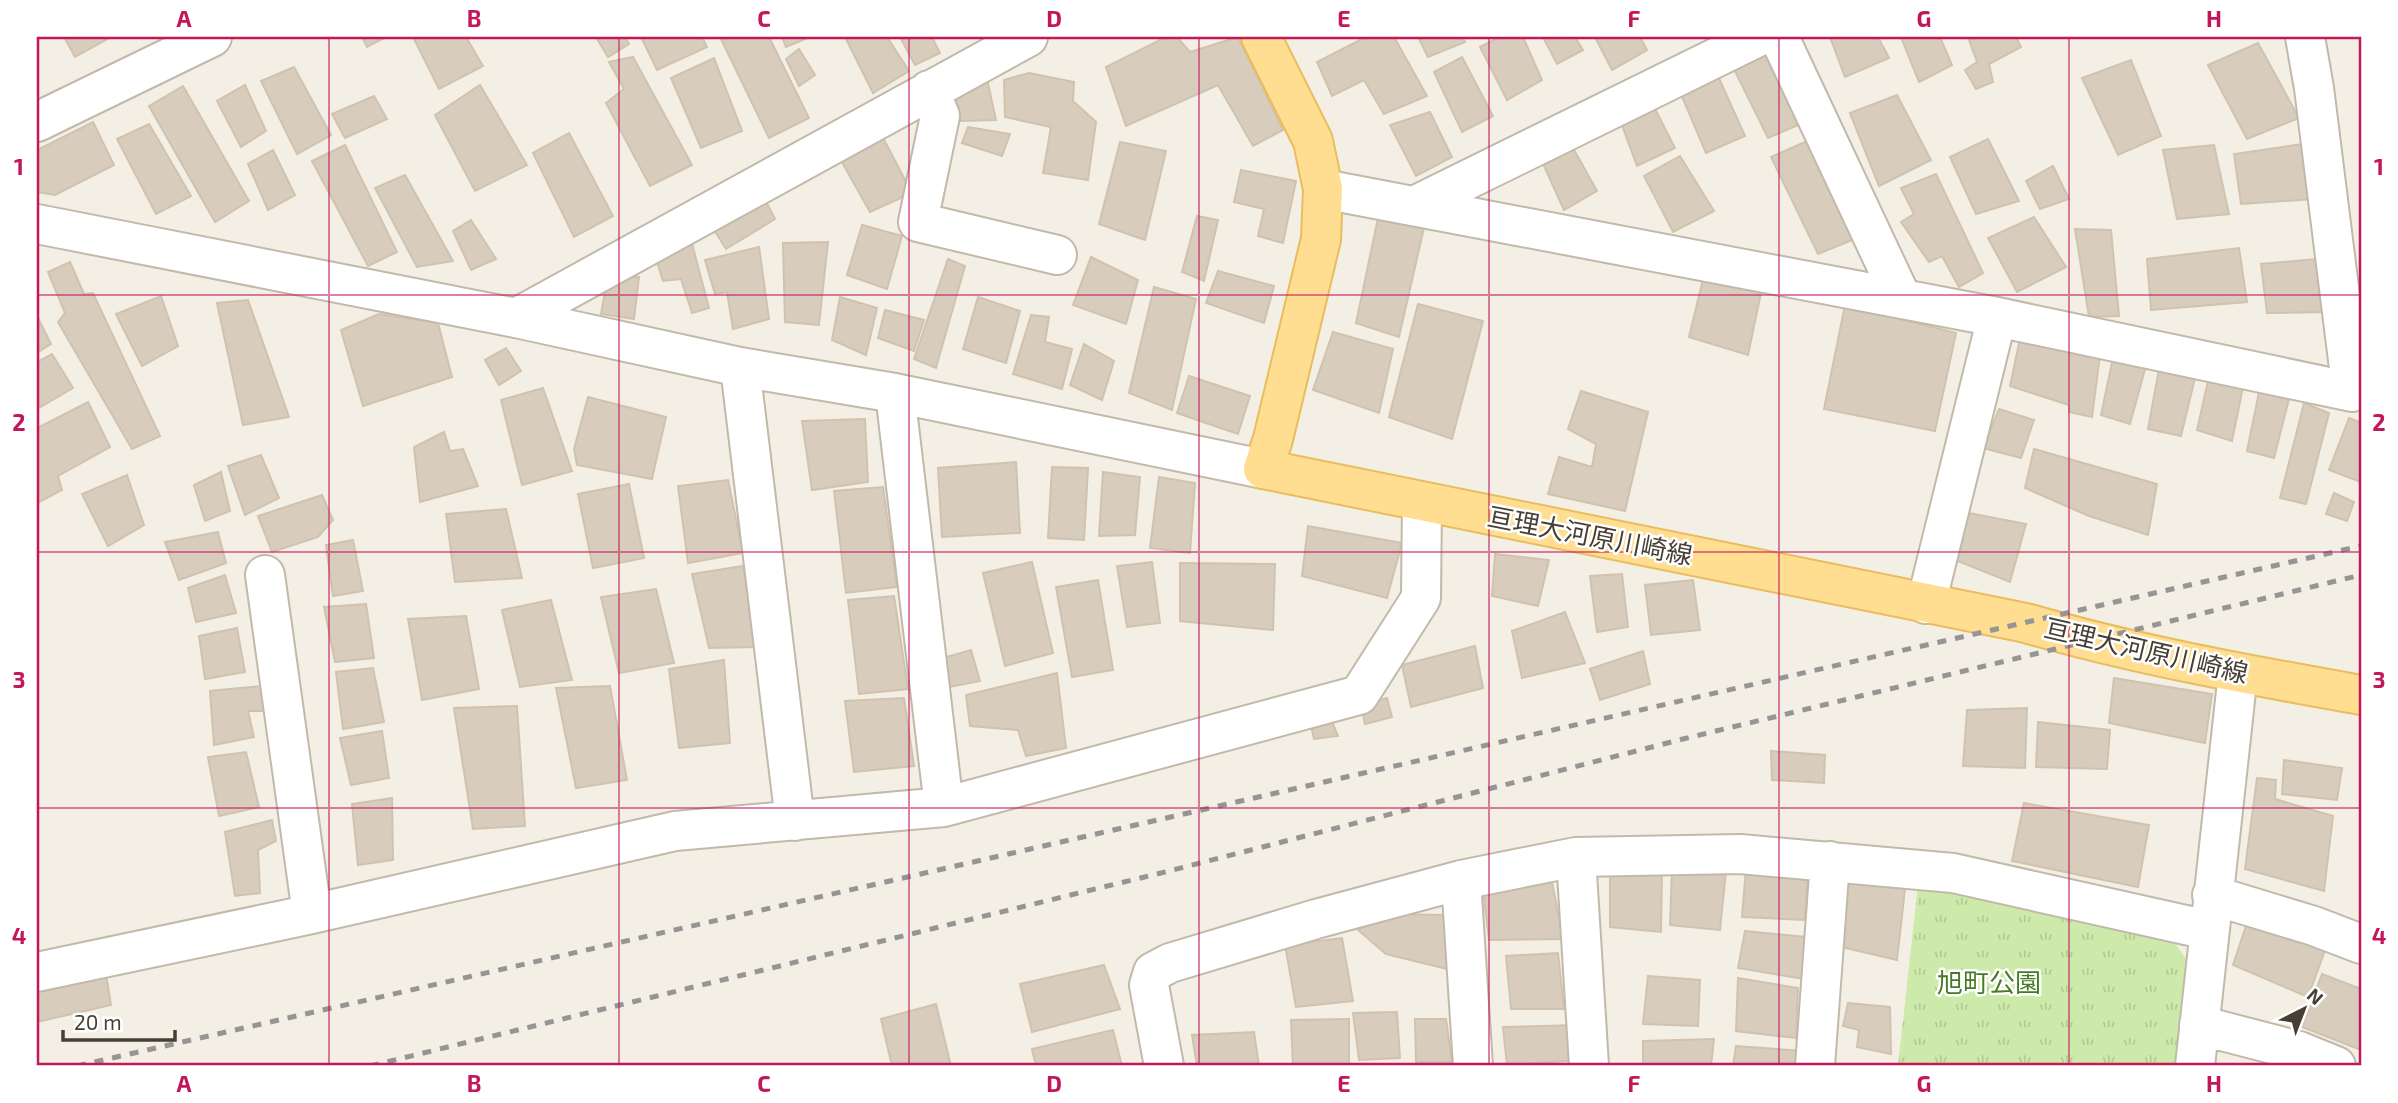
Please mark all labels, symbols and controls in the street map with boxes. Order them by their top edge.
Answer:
text: A [176,4,192,32]
text: B [467,4,481,32]
text: C [757,4,771,32]
text: D [1046,4,1062,32]
text: E [1337,4,1351,32]
text: F [1628,4,1641,32]
text: G [1917,4,1931,32]
text: H [2206,4,2222,32]
text: 1 [14,152,24,180]
text: 1 [2374,152,2384,180]
text: 2 [12,408,26,436]
text: 2 [2372,408,2386,436]
street label: 亘理大河原川崎線 [1485,499,1695,570]
street label: 亘理大河原川崎線 [2042,611,2251,688]
text: 3 [12,665,26,693]
text: 3 [2372,665,2386,693]
text: 4 [12,921,26,949]
text: 4 [2372,921,2386,949]
park label: 旭町公園 [1937,966,2041,997]
north arrow [2268,974,2338,1044]
text: N [2303,983,2329,1009]
scale bar [63,998,175,1042]
text: 20 m [74,1009,122,1034]
text: A [176,1069,192,1097]
text: B [467,1069,481,1097]
text: C [757,1069,771,1097]
text: D [1046,1069,1062,1097]
text: E [1337,1069,1351,1097]
text: F [1628,1069,1641,1097]
text: G [1917,1069,1931,1097]
text: H [2206,1069,2222,1097]

